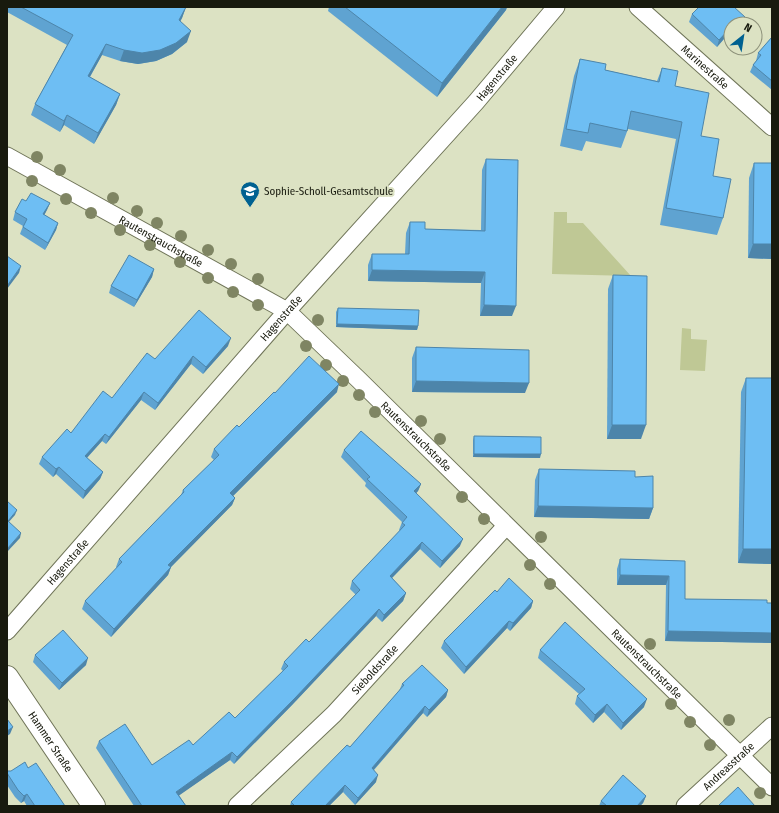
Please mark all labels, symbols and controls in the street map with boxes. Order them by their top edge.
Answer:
north arrow [723,16,763,56]
text: N [742,20,754,35]
street label: Marinestraße [679,42,732,92]
street label: Hagenstraße [473,52,520,103]
school or university icon: Sophie-Scholl-Gesamtschule [239,180,261,208]
place label: Sophie-Scholl-Gesamtschule [264,185,393,198]
street label: Rautenstrauchstraße [117,213,205,270]
street label: Hagenstraße [257,292,305,344]
street label: Rautenstrauchstraße [378,399,454,474]
street label: Hagenstraße [44,536,91,587]
street label: Rautenstrauchstraße [609,626,685,701]
street label: Sieboldstraße [349,642,401,697]
street label: Hammer Straße [26,709,76,774]
street label: Andreasstraße [700,739,757,793]

